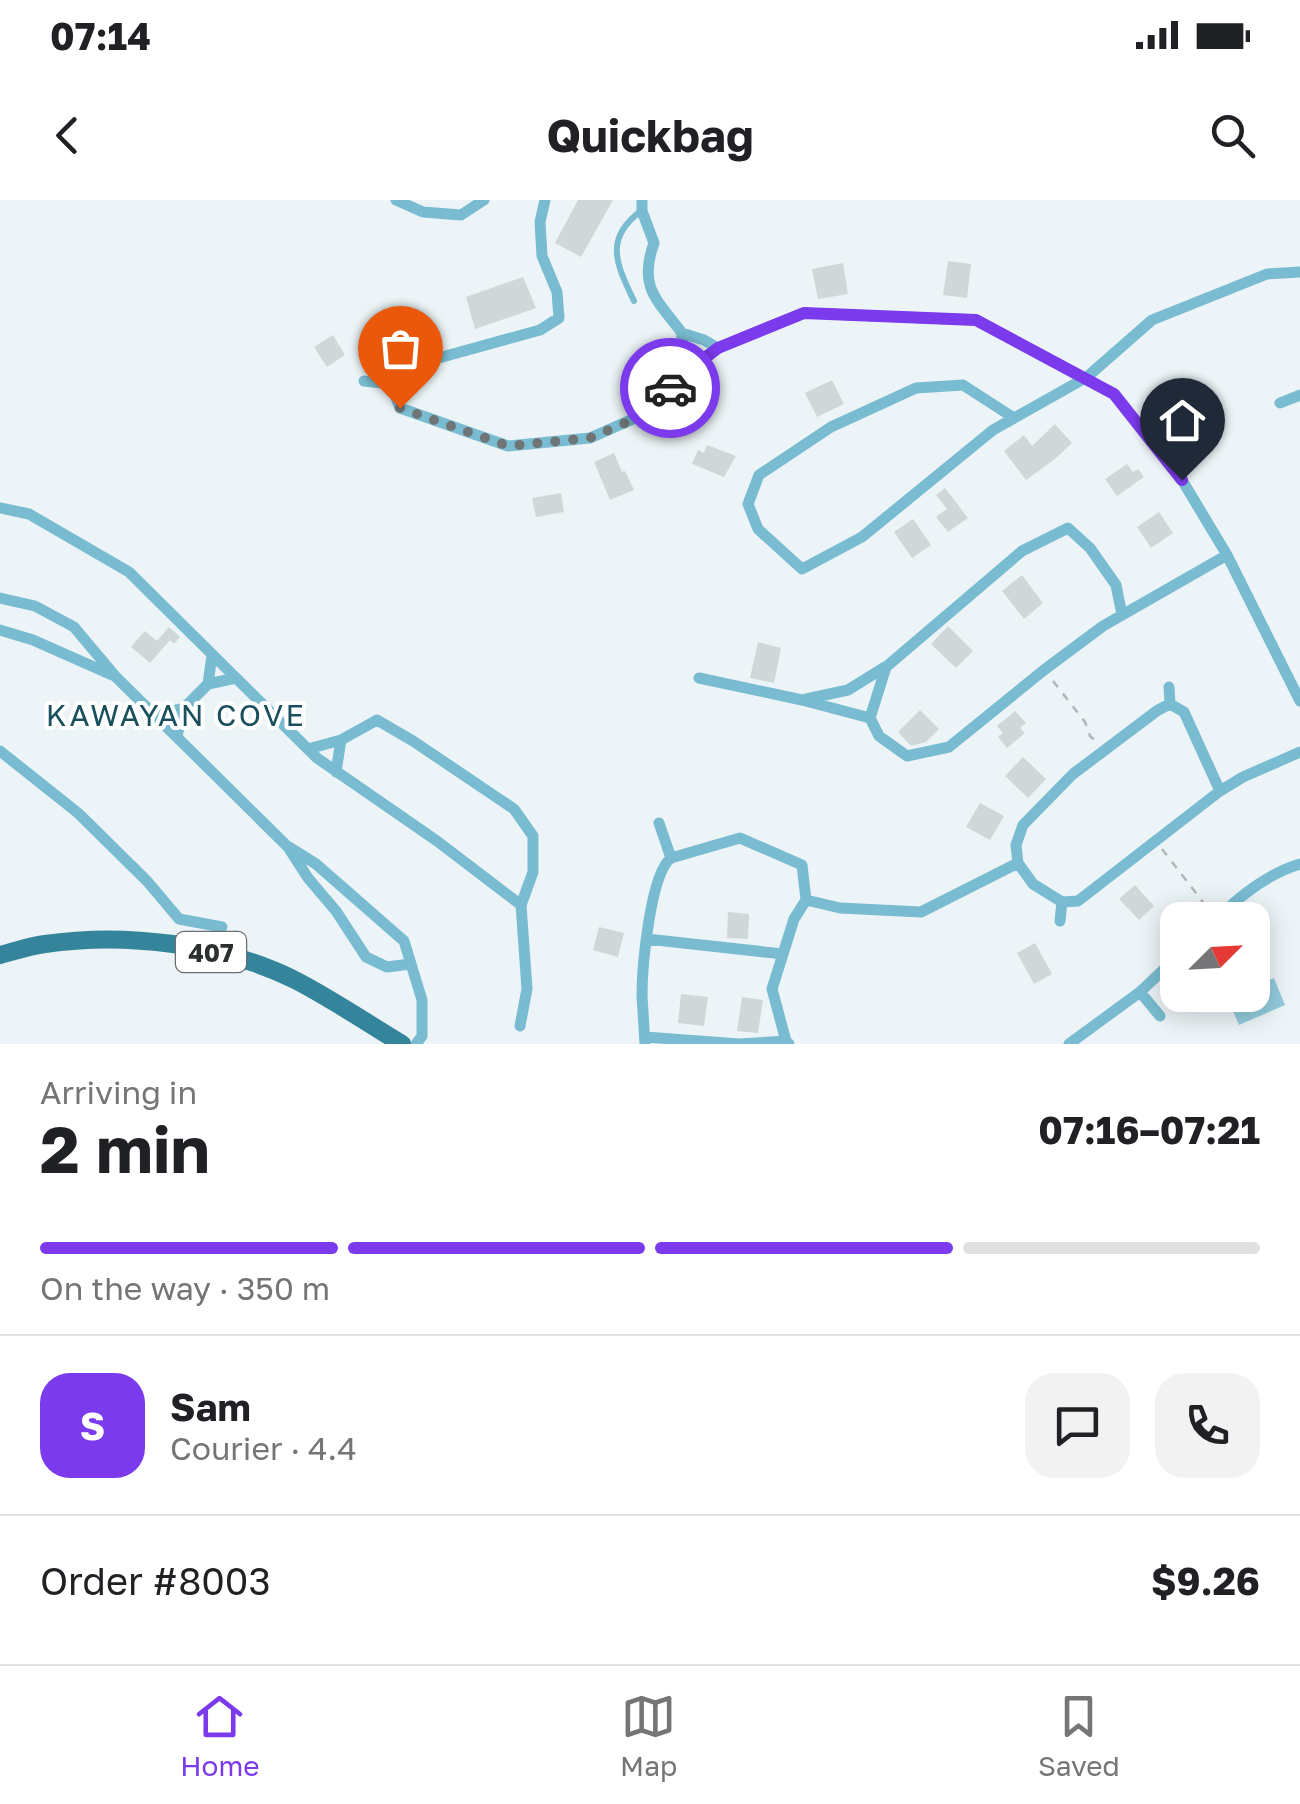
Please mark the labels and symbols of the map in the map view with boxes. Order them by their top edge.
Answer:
pin [358,306,443,409]
courier [620,338,720,438]
pin [1140,378,1225,481]
district label: KAWAYAN COVE [46,697,306,733]
north arrow [1160,902,1270,1012]
road number: 407 [176,932,246,972]

